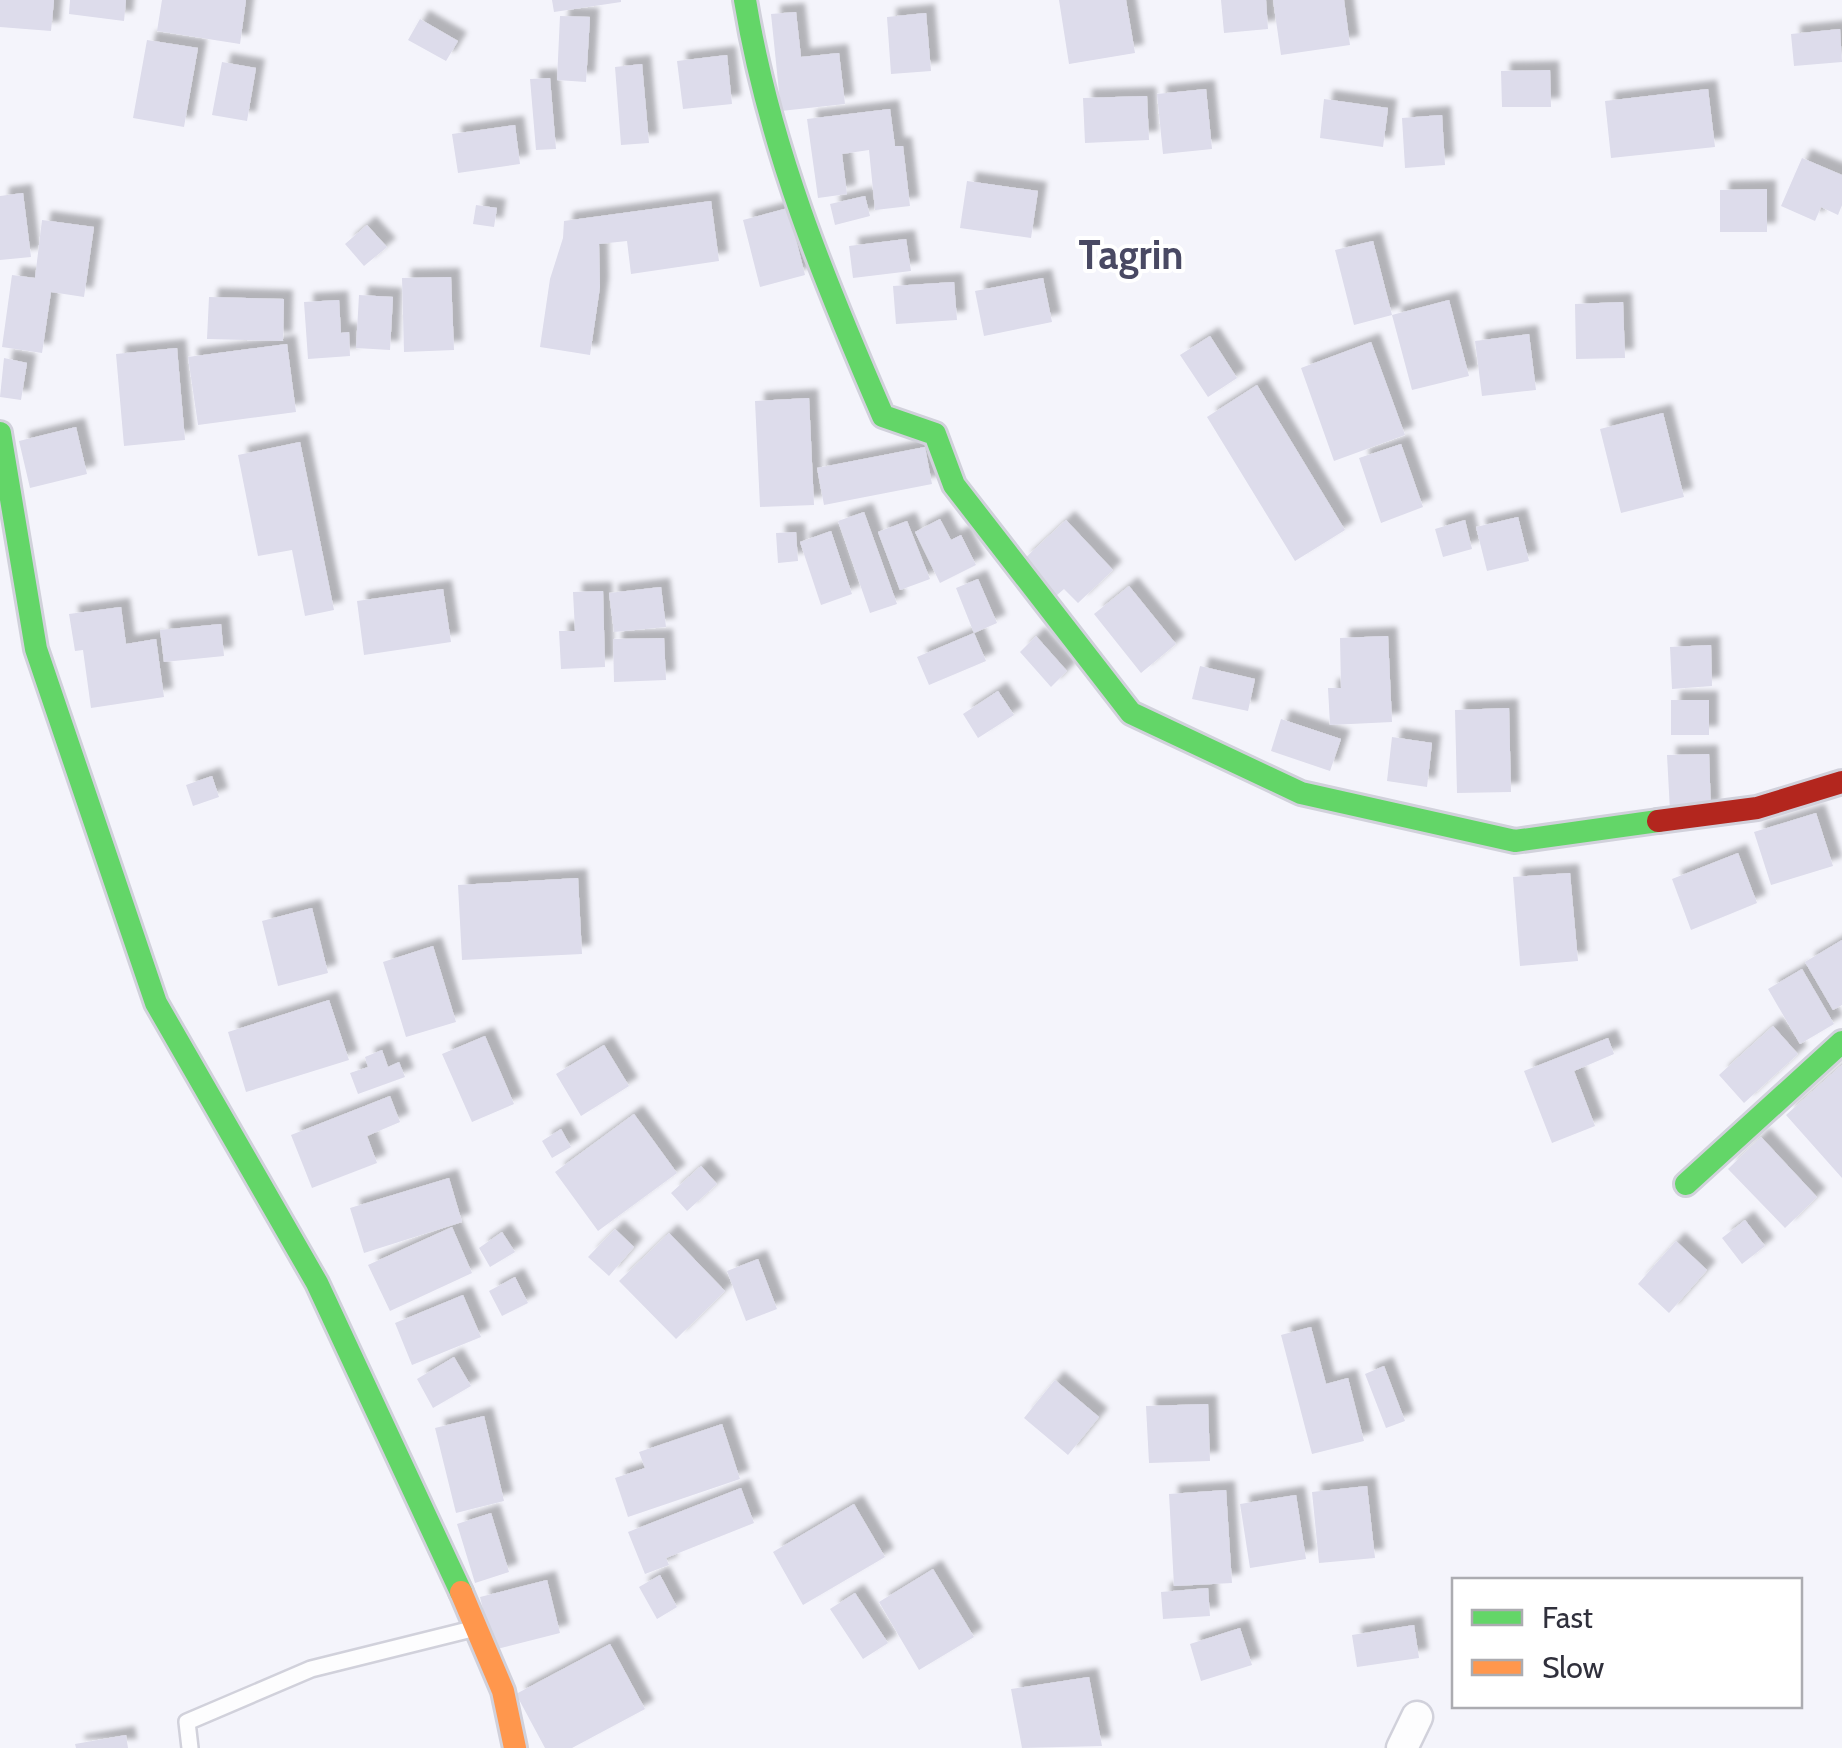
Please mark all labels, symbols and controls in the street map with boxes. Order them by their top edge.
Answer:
district label: Tagrin [1079,230,1183,279]
legend [1452,1578,1802,1708]
text: Fast [1542,1599,1593,1636]
text: Slow [1542,1649,1605,1686]

